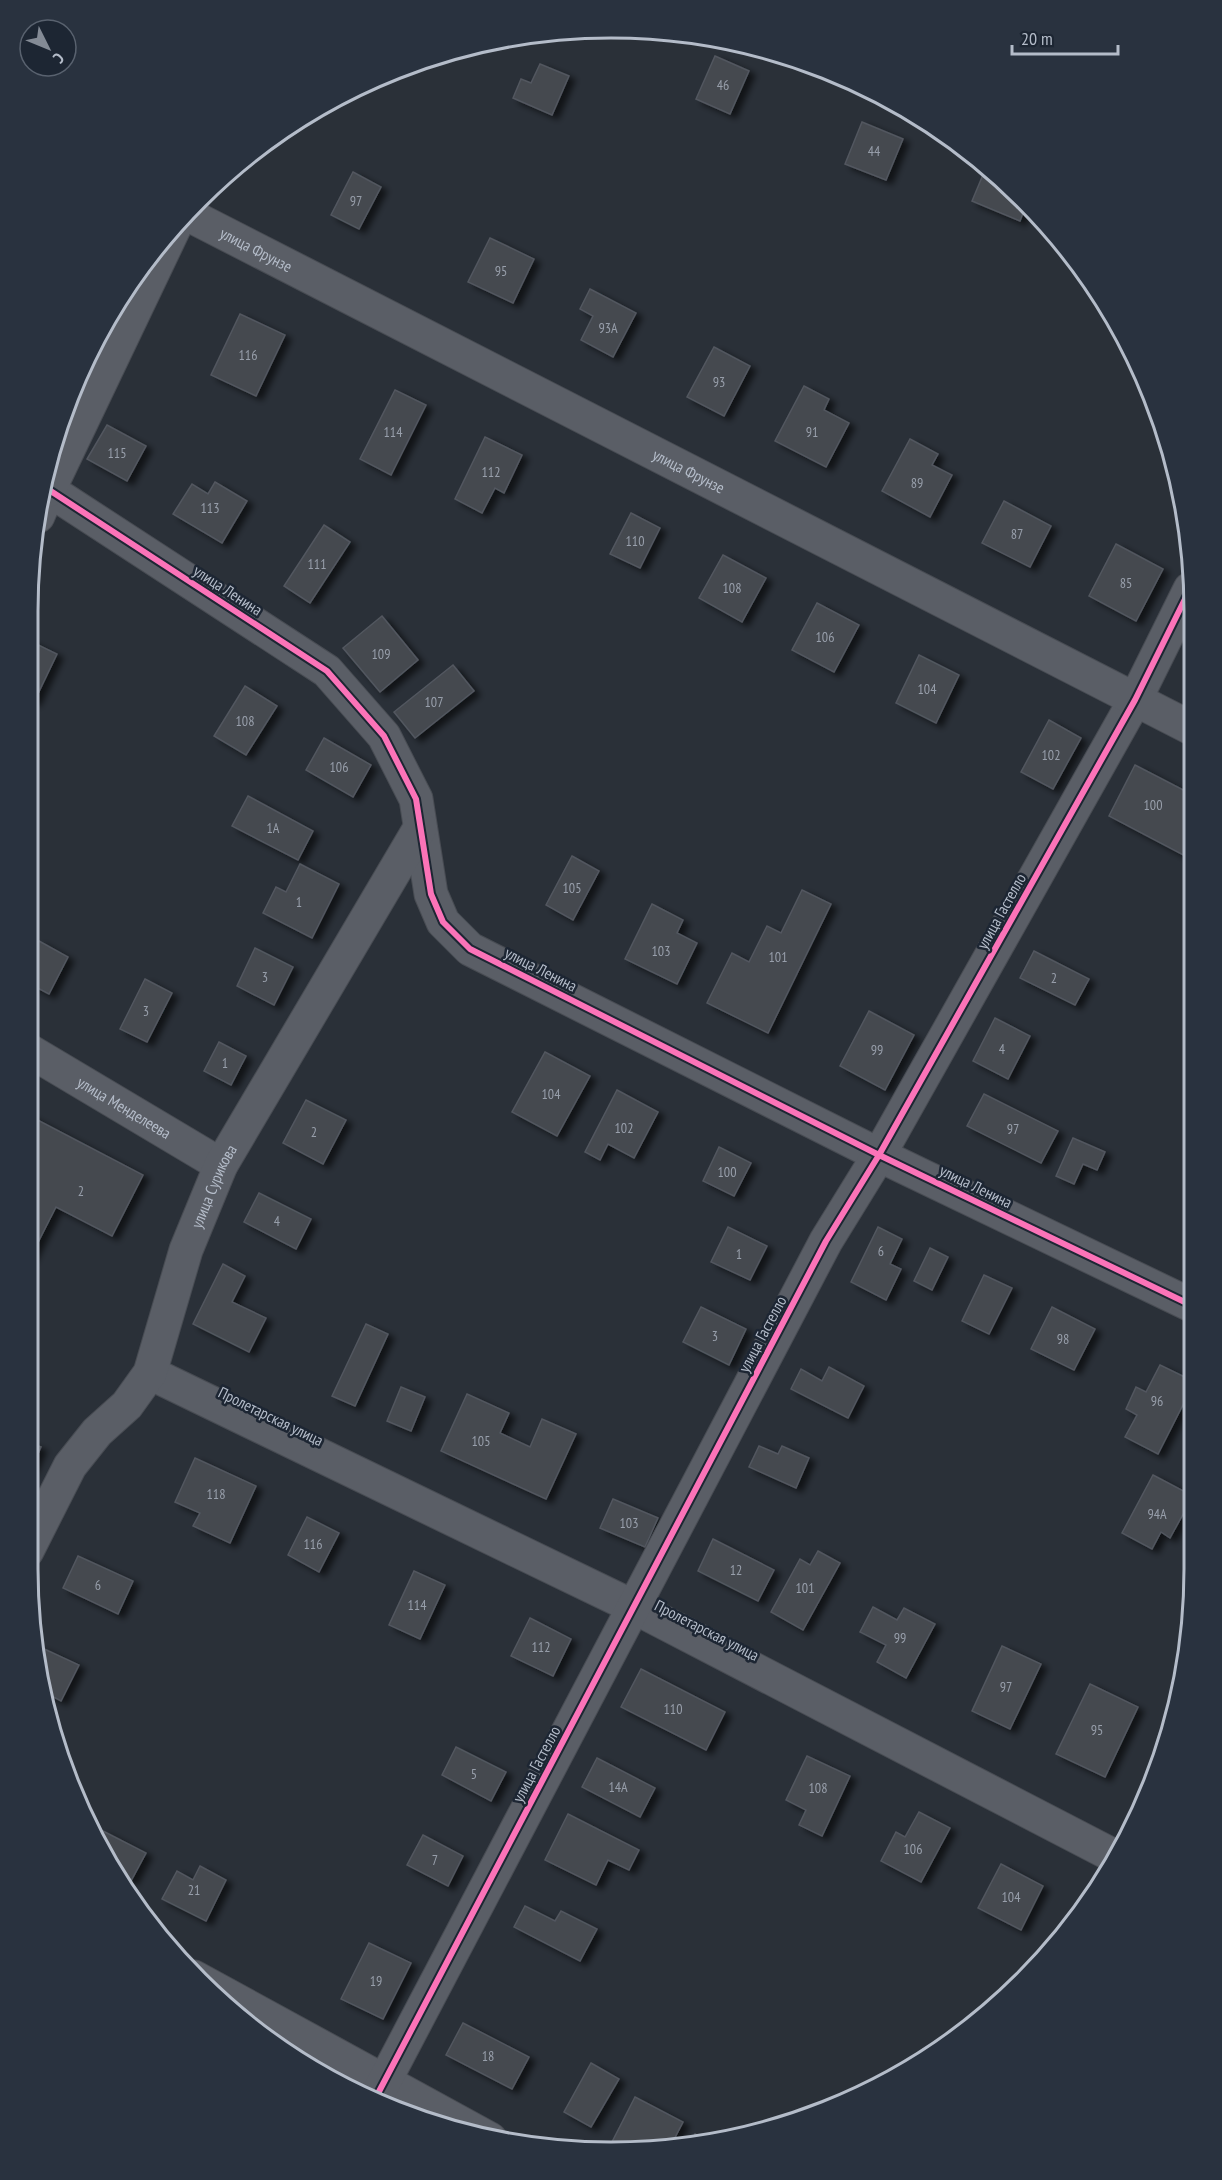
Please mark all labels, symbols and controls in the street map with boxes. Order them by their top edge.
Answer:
north arrow [18,18,78,78]
scale bar [1012,18,1118,56]
text: 20 m [1021,27,1053,50]
text: С [49,49,69,68]
house number: 46 [717,76,729,94]
house number: 44 [868,142,881,160]
house number: 97 [350,192,362,210]
street label: улица Фрунзе [217,223,296,276]
house number: 95 [495,262,507,280]
house number: 93А [598,319,618,337]
house number: 116 [239,346,257,364]
house number: 93 [713,373,725,391]
house number: 114 [384,423,403,441]
house number: 91 [806,423,818,441]
house number: 115 [108,444,126,462]
street label: улица Фрунзе [649,444,728,498]
house number: 112 [482,463,500,481]
house number: 89 [911,474,923,492]
house number: 113 [201,499,219,517]
house number: 87 [1011,525,1023,543]
house number: 110 [626,532,644,550]
house number: 111 [308,555,326,573]
street label: улица Ленина [190,560,266,620]
house number: 85 [1120,574,1132,592]
house number: 108 [723,579,741,597]
house number: 106 [816,628,834,646]
house number: 109 [372,645,390,663]
house number: 104 [918,680,937,698]
house number: 107 [425,693,443,711]
house number: 108 [236,712,254,730]
house number: 102 [1042,746,1060,764]
house number: 106 [330,758,348,776]
house number: 100 [1144,796,1162,814]
house number: 1А [267,819,280,837]
street label: улица Гастелло [972,870,1030,952]
house number: 105 [563,879,581,897]
house number: 1 [296,893,302,911]
street label: улица Ленина [502,942,580,996]
house number: 103 [652,942,670,960]
house number: 101 [769,948,787,966]
house number: 3 [262,968,268,986]
house number: 2 [1051,969,1057,987]
house number: 3 [143,1002,149,1020]
house number: 4 [999,1040,1006,1058]
house number: 99 [871,1041,883,1059]
house number: 1 [222,1054,228,1072]
street label: улица Менделеева [74,1072,175,1143]
house number: 104 [542,1085,561,1103]
house number: 102 [615,1119,633,1137]
house number: 97 [1007,1120,1019,1138]
house number: 2 [311,1123,317,1141]
street label: улица Сурикова [186,1141,241,1231]
street label: улица Ленина [936,1160,1016,1212]
house number: 100 [718,1163,736,1181]
house number: 2 [78,1182,84,1200]
house number: 4 [274,1212,281,1230]
house number: 6 [878,1242,884,1260]
house number: 1 [736,1245,742,1263]
street label: улица Гастелло [734,1292,791,1376]
house number: 3 [712,1327,718,1345]
house number: 98 [1057,1330,1069,1348]
street label: Пролетарская улица [215,1382,327,1450]
house number: 96 [1151,1392,1163,1410]
house number: 105 [472,1432,490,1450]
house number: 118 [207,1485,225,1503]
house number: 94А [1147,1505,1167,1523]
house number: 103 [620,1514,638,1532]
house number: 116 [304,1535,322,1553]
house number: 12 [730,1561,742,1579]
house number: 6 [95,1576,101,1594]
house number: 101 [796,1579,814,1597]
street label: Пролетарская улица [651,1595,763,1665]
house number: 114 [408,1596,427,1614]
house number: 99 [894,1629,906,1647]
house number: 112 [532,1638,550,1656]
house number: 97 [1000,1678,1012,1696]
house number: 110 [664,1700,682,1718]
house number: 95 [1091,1721,1103,1739]
street label: улица Гастелло [508,1722,565,1806]
house number: 5 [471,1765,477,1783]
house number: 14А [608,1778,628,1796]
house number: 108 [809,1779,827,1797]
house number: 106 [904,1840,922,1858]
house number: 7 [432,1851,438,1869]
house number: 21 [188,1881,200,1899]
house number: 104 [1002,1888,1021,1906]
house number: 19 [370,1972,382,1990]
house number: 18 [482,2047,494,2065]

